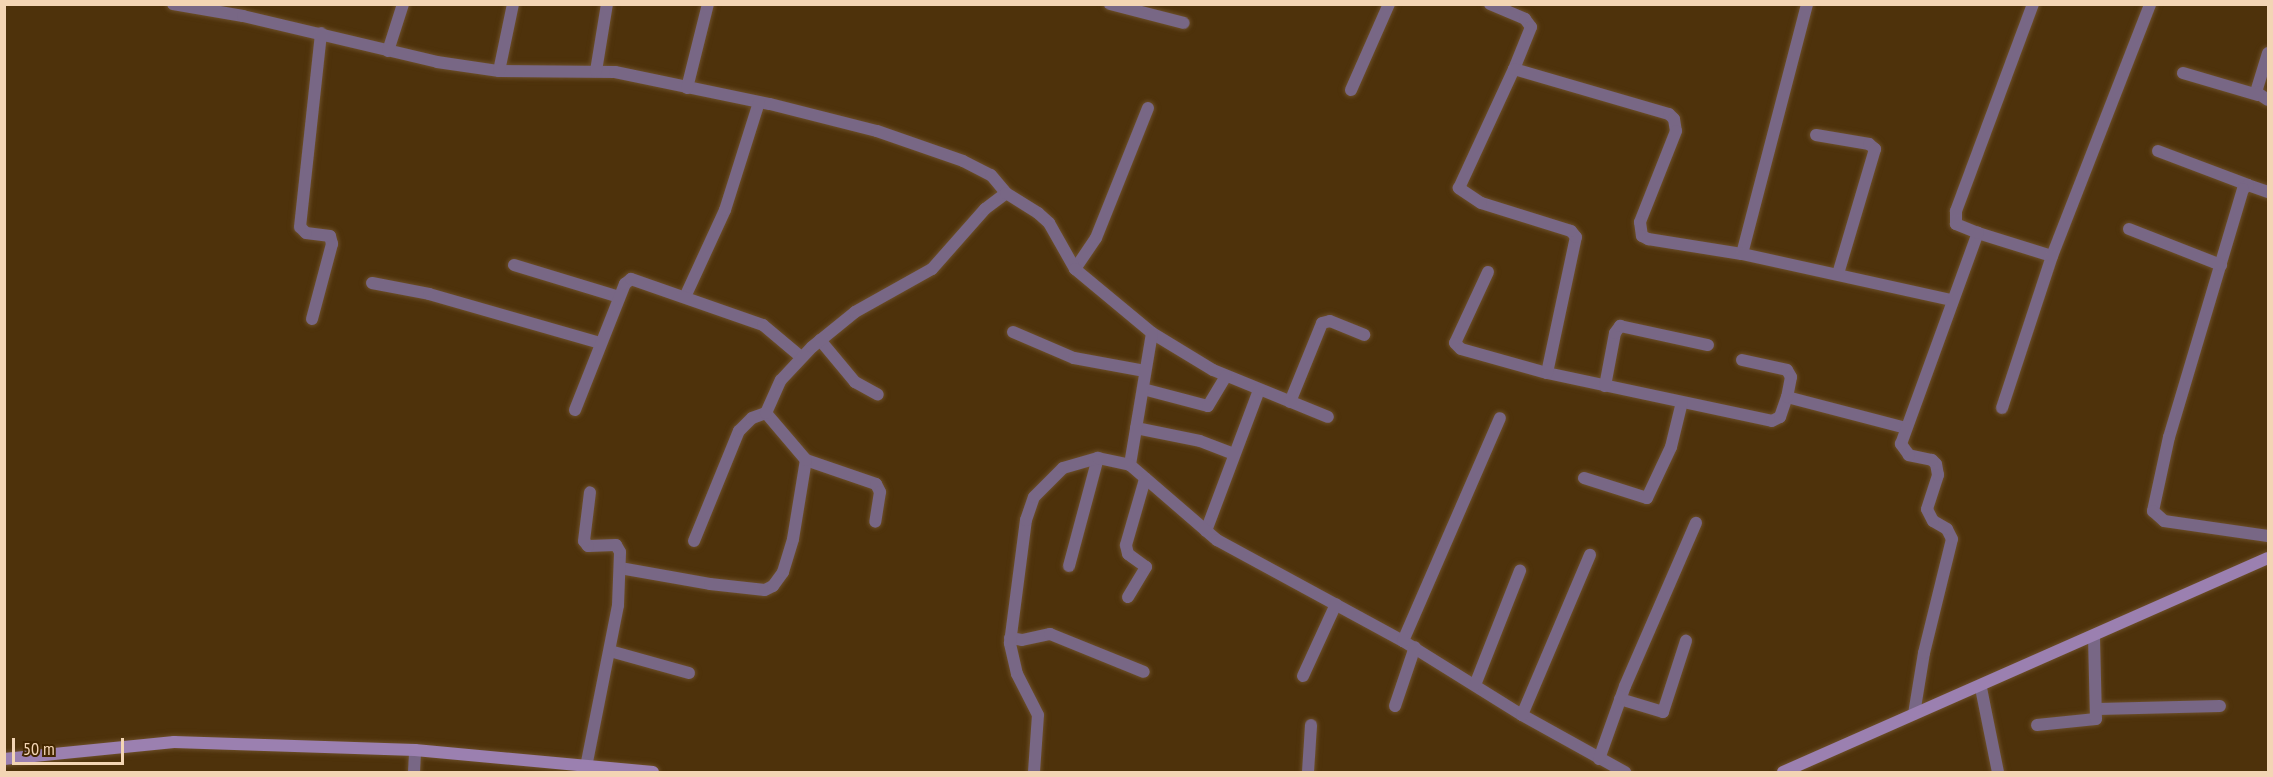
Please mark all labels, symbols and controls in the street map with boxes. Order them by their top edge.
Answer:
scale bar [15,726,128,764]
text: 50 m [23,737,55,760]

